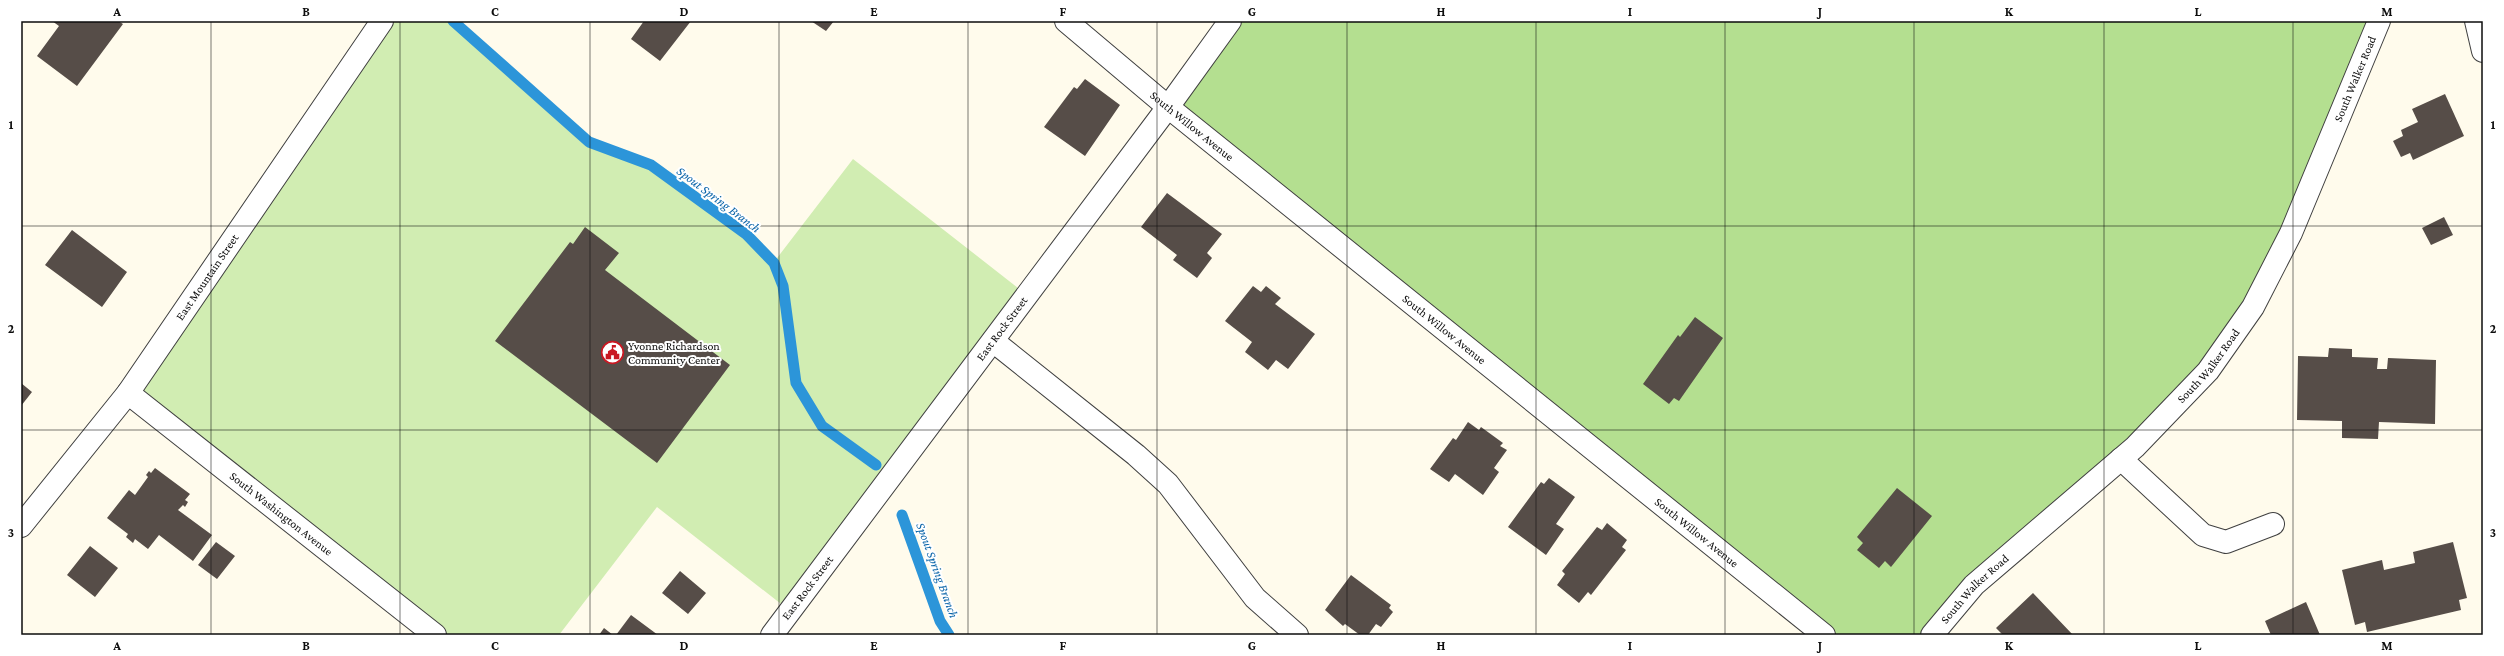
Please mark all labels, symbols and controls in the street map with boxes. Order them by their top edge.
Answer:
text: A [112,4,121,19]
text: B [302,4,310,19]
text: C [491,4,499,19]
text: D [680,4,689,19]
text: E [870,4,878,19]
text: F [1060,4,1067,19]
text: G [1248,4,1256,19]
text: H [1437,4,1446,19]
text: I [1628,4,1632,19]
text: J [1816,4,1822,19]
text: K [2005,4,2014,19]
text: L [2195,4,2202,19]
text: M [2381,4,2393,19]
street label: South Walker Road [2331,33,2379,124]
street label: South Willow Avenue [1147,88,1236,164]
text: 1 [9,117,14,132]
text: 1 [2491,117,2496,132]
water label: Spout Spring Branch [674,163,763,236]
street label: East Mountain Street [173,231,242,323]
street label: South Willow Avenue [1400,291,1489,367]
street label: East Rock Street [973,293,1031,363]
text: 2 [8,321,15,336]
text: 2 [2490,321,2497,336]
street label: South Walker Road [2174,325,2243,406]
place label: Yvonne Richardson Community Center [628,339,721,367]
public building icon: Yvonne Richardson Community Center [600,340,626,366]
street label: South Washington Avenue [227,469,335,559]
street label: South Willow Avenue [1652,495,1741,570]
water label: Spout Spring Branch [913,520,962,620]
text: 3 [8,525,14,540]
text: 3 [2490,525,2496,540]
street label: South Walker Road [1938,551,2012,626]
street label: East Rock Street [779,552,837,623]
text: A [112,638,121,653]
text: B [302,638,310,653]
text: C [491,638,499,653]
text: D [680,638,689,653]
text: E [870,638,878,653]
text: F [1060,638,1067,653]
text: G [1248,638,1256,653]
text: H [1437,638,1446,653]
text: I [1628,638,1632,653]
text: J [1816,638,1822,653]
text: K [2005,638,2014,653]
text: L [2195,638,2202,653]
text: M [2381,638,2393,653]

